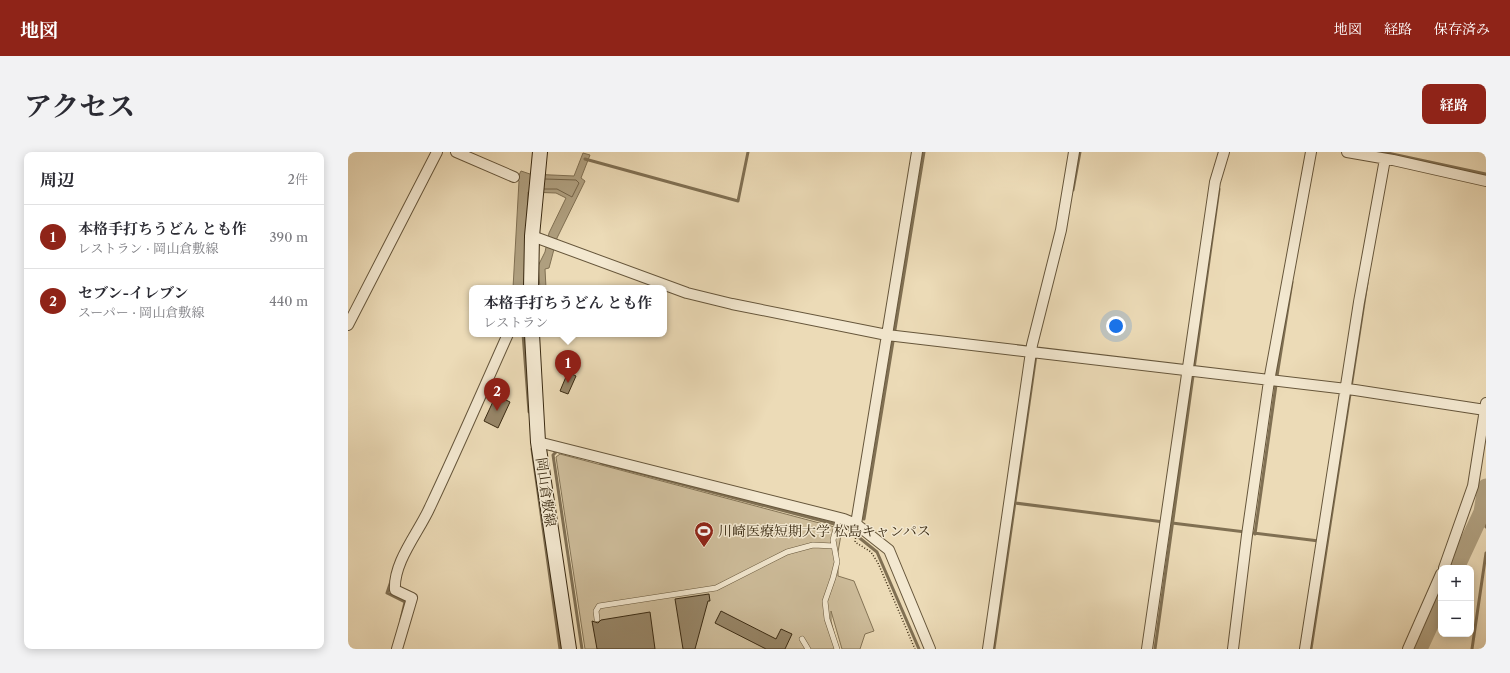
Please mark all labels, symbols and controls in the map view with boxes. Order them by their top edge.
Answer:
text: 地図 [20,19,58,42]
text: 地図 [1334,20,1362,38]
text: 経路 [1384,20,1412,38]
text: 保存済み [1434,20,1490,38]
button: 経路 [1422,84,1486,124]
text: アクセス [24,89,135,123]
text: 周辺 [40,170,74,190]
text: 2件 [288,171,308,187]
text: 本格手打ちうどん とも作 [78,219,247,238]
text: 1 [50,229,56,245]
text: 390 m [269,229,308,245]
text: レストラン · 岡山倉敷線 [78,240,218,256]
text: セブン-イレブン [78,283,188,302]
popup [469,285,667,337]
text: 2 [49,293,57,309]
text: 440 m [269,293,308,309]
text: 本格手打ちうどん とも作 [484,293,652,312]
text: スーパー · 岡山倉敷線 [78,304,204,320]
text: レストラン [484,314,548,330]
your location [1106,316,1126,336]
pin: 1 [555,350,581,383]
pin: 2 [484,378,510,411]
street label: 岡山倉敷線 [532,456,560,528]
sports icon: 川崎医療短期大学 松島キャンパス [693,520,715,548]
place label: 川崎医療短期大学 松島キャンパス [718,522,931,540]
map controls [1438,565,1474,637]
button: + [1438,565,1474,601]
button: − [1438,601,1474,637]

